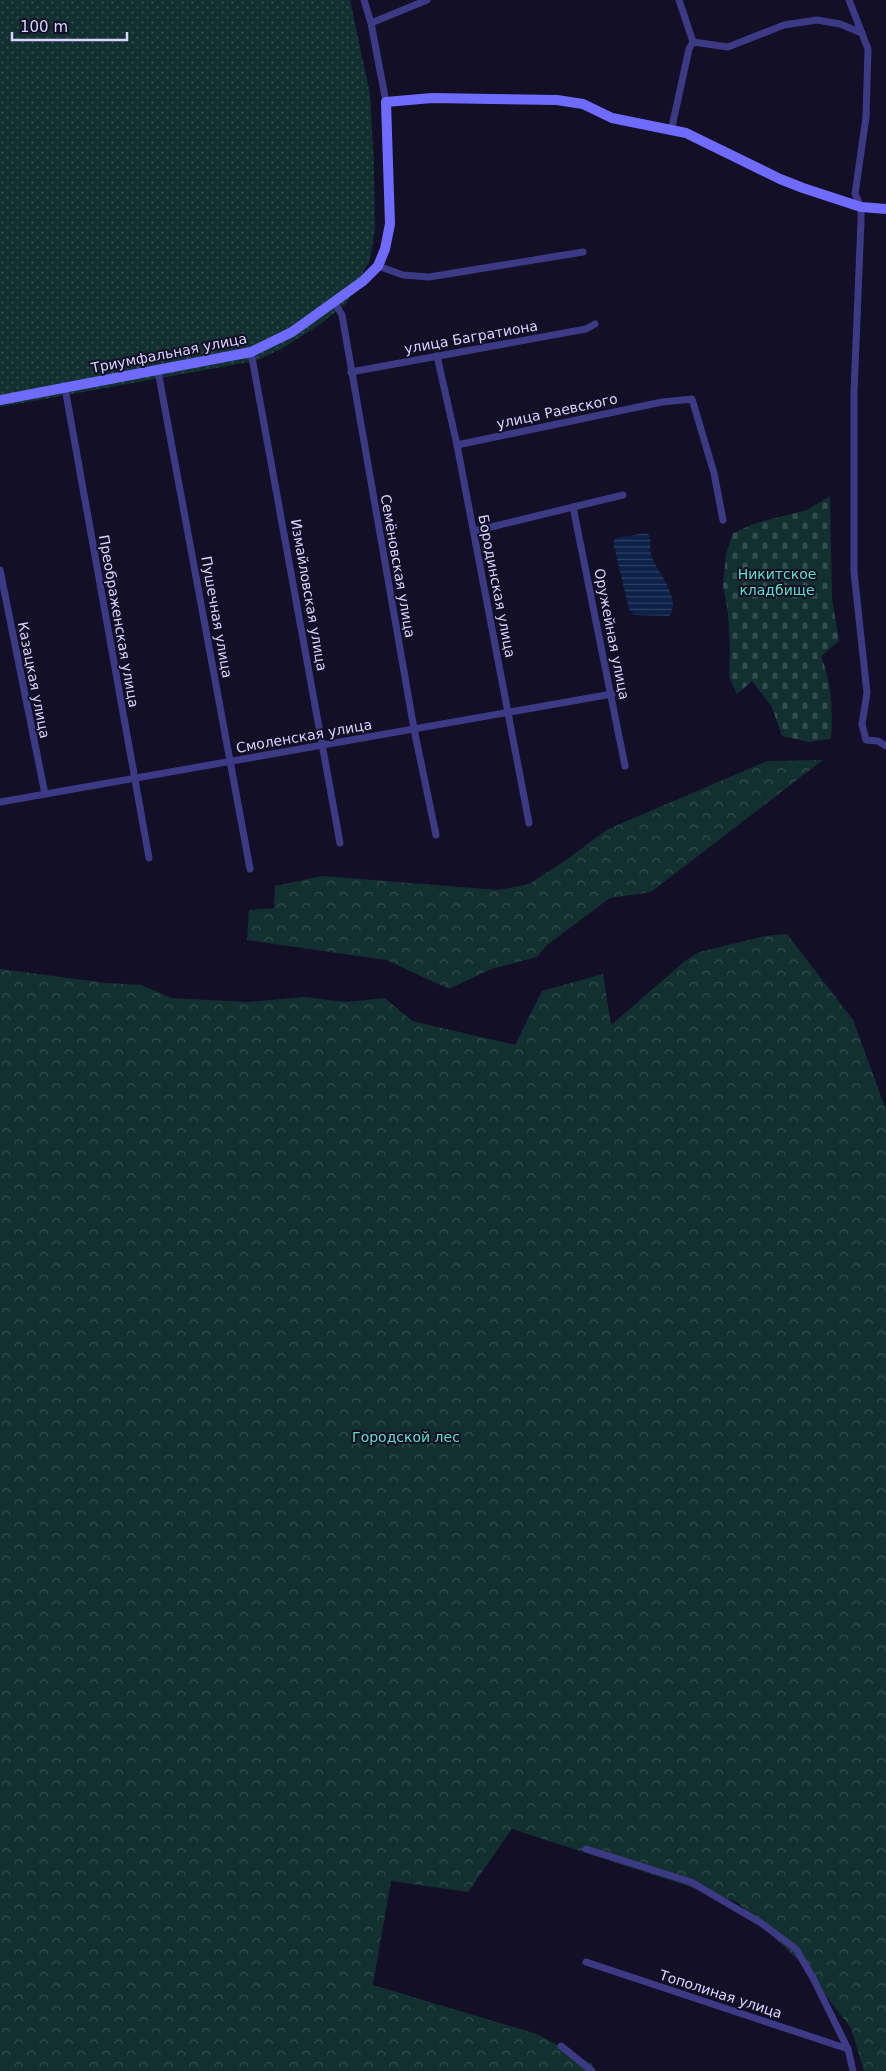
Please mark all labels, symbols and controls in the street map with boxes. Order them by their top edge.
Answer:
scale bar [12,10,128,42]
text: 100 m [20,18,68,36]
street label: улица Багратиона [403,317,539,357]
street label: Триумфальная улица [89,330,248,376]
street label: улица Раевского [495,390,619,432]
street label: Семёновская улица [377,493,419,639]
street label: Бородинская улица [475,513,519,659]
street label: Измайловская улица [288,518,330,672]
street label: Преображенская улица [96,533,142,709]
street label: Пушечная улица [198,555,236,679]
park label: Никитское кладбище [738,566,816,598]
street label: Оружейная улица [591,567,633,701]
street label: Казацкая улица [15,620,53,740]
street label: Смоленская улица [235,716,373,756]
park label: Городской лес [352,1429,460,1445]
street label: Тополиная улица [657,1966,784,2021]

